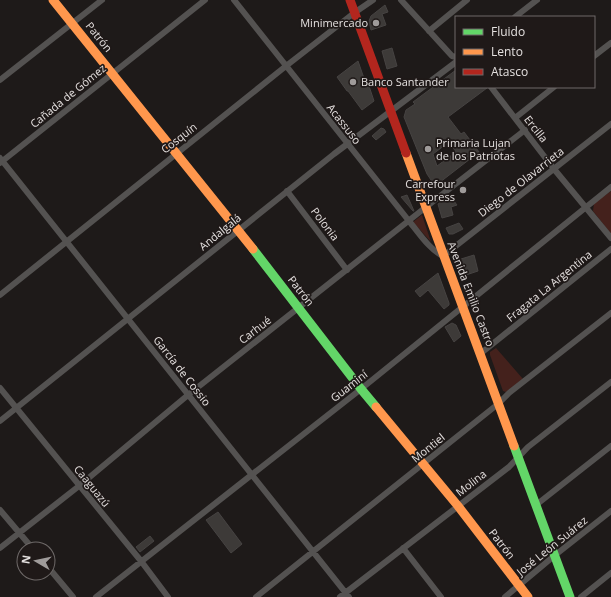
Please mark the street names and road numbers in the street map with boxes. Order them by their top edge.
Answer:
street label: Patrón [83,19,116,55]
street label: Cañada de Gómez [27,60,109,131]
street label: Acassuso [324,100,365,147]
street label: Ercilla [521,112,552,145]
street label: Cosquín [158,119,200,156]
street label: Diego de Olavarrieta [475,143,567,220]
street label: Polonia [308,204,343,243]
street label: Andalgalá [195,210,244,253]
street label: Avenida Emilio Castro [445,239,499,349]
street label: Fragata La Argentina [503,246,595,325]
street label: Patrón [285,272,318,309]
street label: Carhué [235,312,274,347]
street label: García de Cossio [150,333,215,409]
street label: Guaminí [327,366,371,405]
street label: Montiel [408,430,448,466]
street label: Caaguazú [71,462,114,510]
street label: Molina [452,466,489,499]
street label: José León Suárez [512,512,590,579]
street label: Patrón [486,525,519,562]

